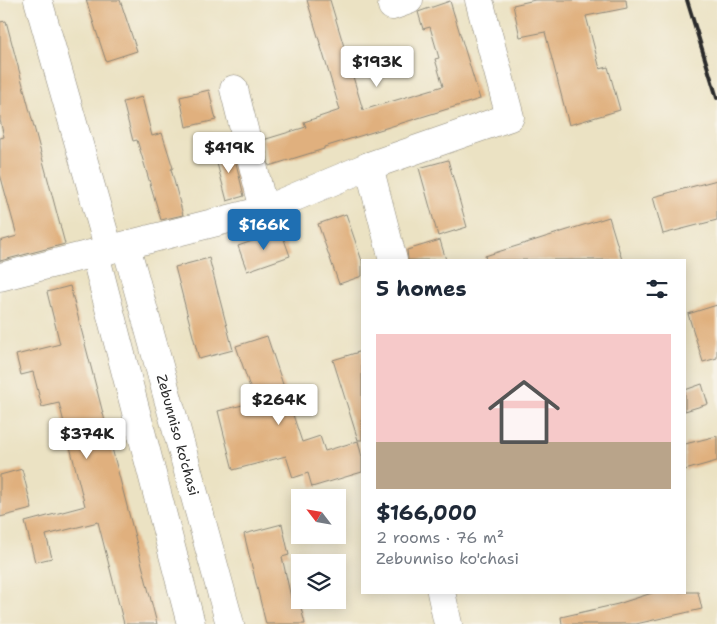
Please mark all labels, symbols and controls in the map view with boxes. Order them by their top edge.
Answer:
pin: $193K [342,46,412,88]
text: $193K [352,51,402,72]
pin: $419K [194,132,264,174]
text: $419K [204,137,254,158]
pin: $166K [229,208,299,251]
text: $166K [239,214,289,235]
text: 5 homes [376,275,467,303]
icon: filters [643,275,671,303]
icon: home [479,367,569,457]
street label: Zebunniso ko'chasi [153,372,203,498]
pin: $264K [244,384,314,426]
text: $264K [252,389,306,410]
pin: $374K [52,418,122,460]
text: $374K [60,423,114,444]
north arrow [291,489,346,544]
map controls [291,489,346,609]
text: $166,000 [376,499,477,527]
text: 2 rooms · 76 m² [376,527,504,548]
text: Zebunniso ko'chasi [376,548,519,569]
button: layers [291,554,346,609]

